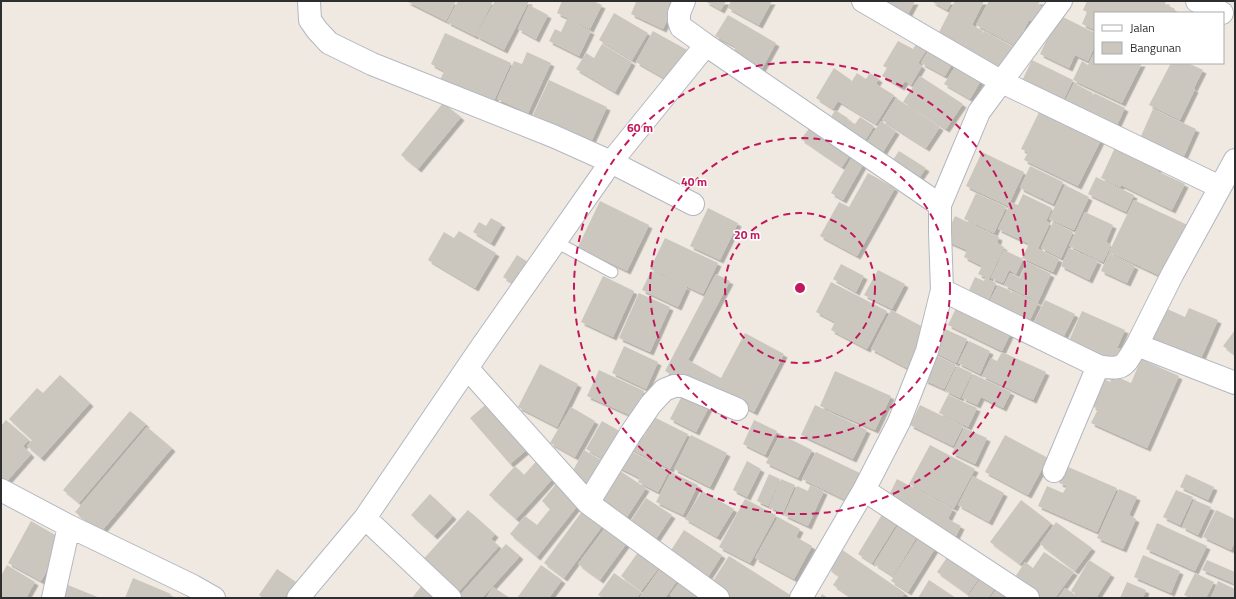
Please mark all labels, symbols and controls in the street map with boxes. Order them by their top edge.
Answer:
legend [1094,12,1224,64]
text: Jalan [1130,18,1155,37]
text: Bangunan [1130,38,1181,57]
text: 60 m [627,118,653,137]
text: 40 m [681,172,707,191]
text: 20 m [734,225,760,244]
centre of rings [793,281,807,295]

